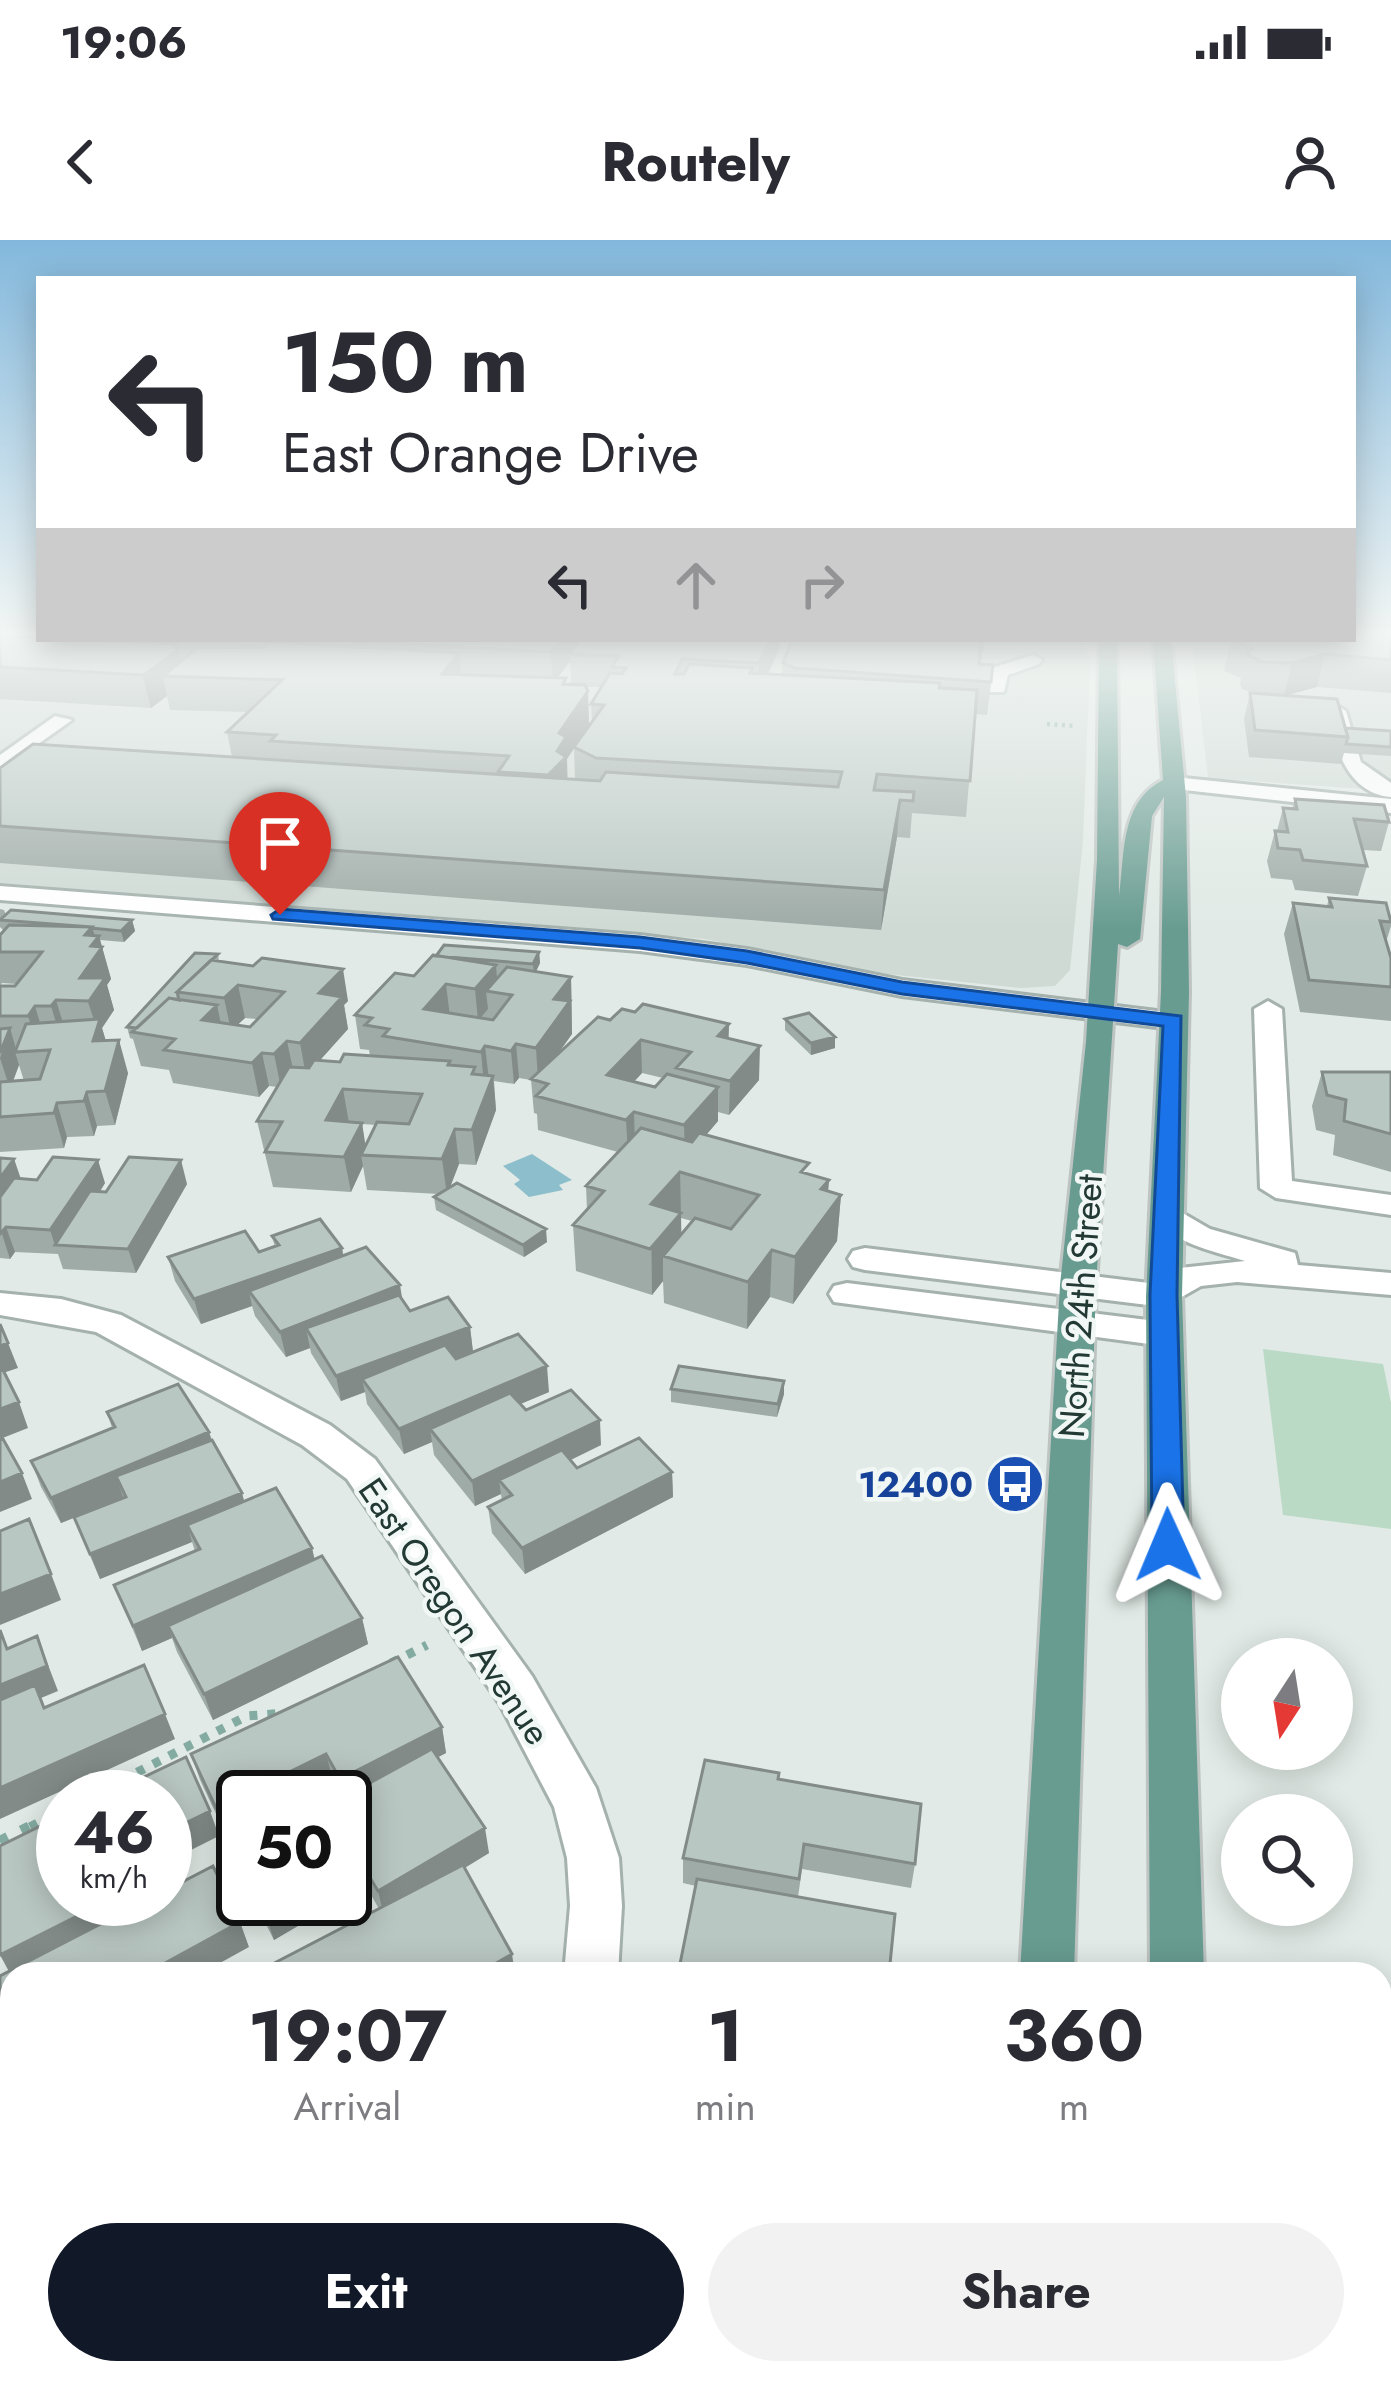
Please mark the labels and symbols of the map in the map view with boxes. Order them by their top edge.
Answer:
pin [229,792,331,915]
street label: North 24th Street [1045,1172,1115,1439]
bus stop icon: 12400 [984,1453,1046,1515]
place label: 12400 [858,1458,973,1510]
street label: East Oregon Avenue [346,1467,564,1755]
position arrow [1105,1482,1231,1608]
north arrow [1221,1638,1353,1770]
speed limit sign: 50 [216,1770,372,1926]

